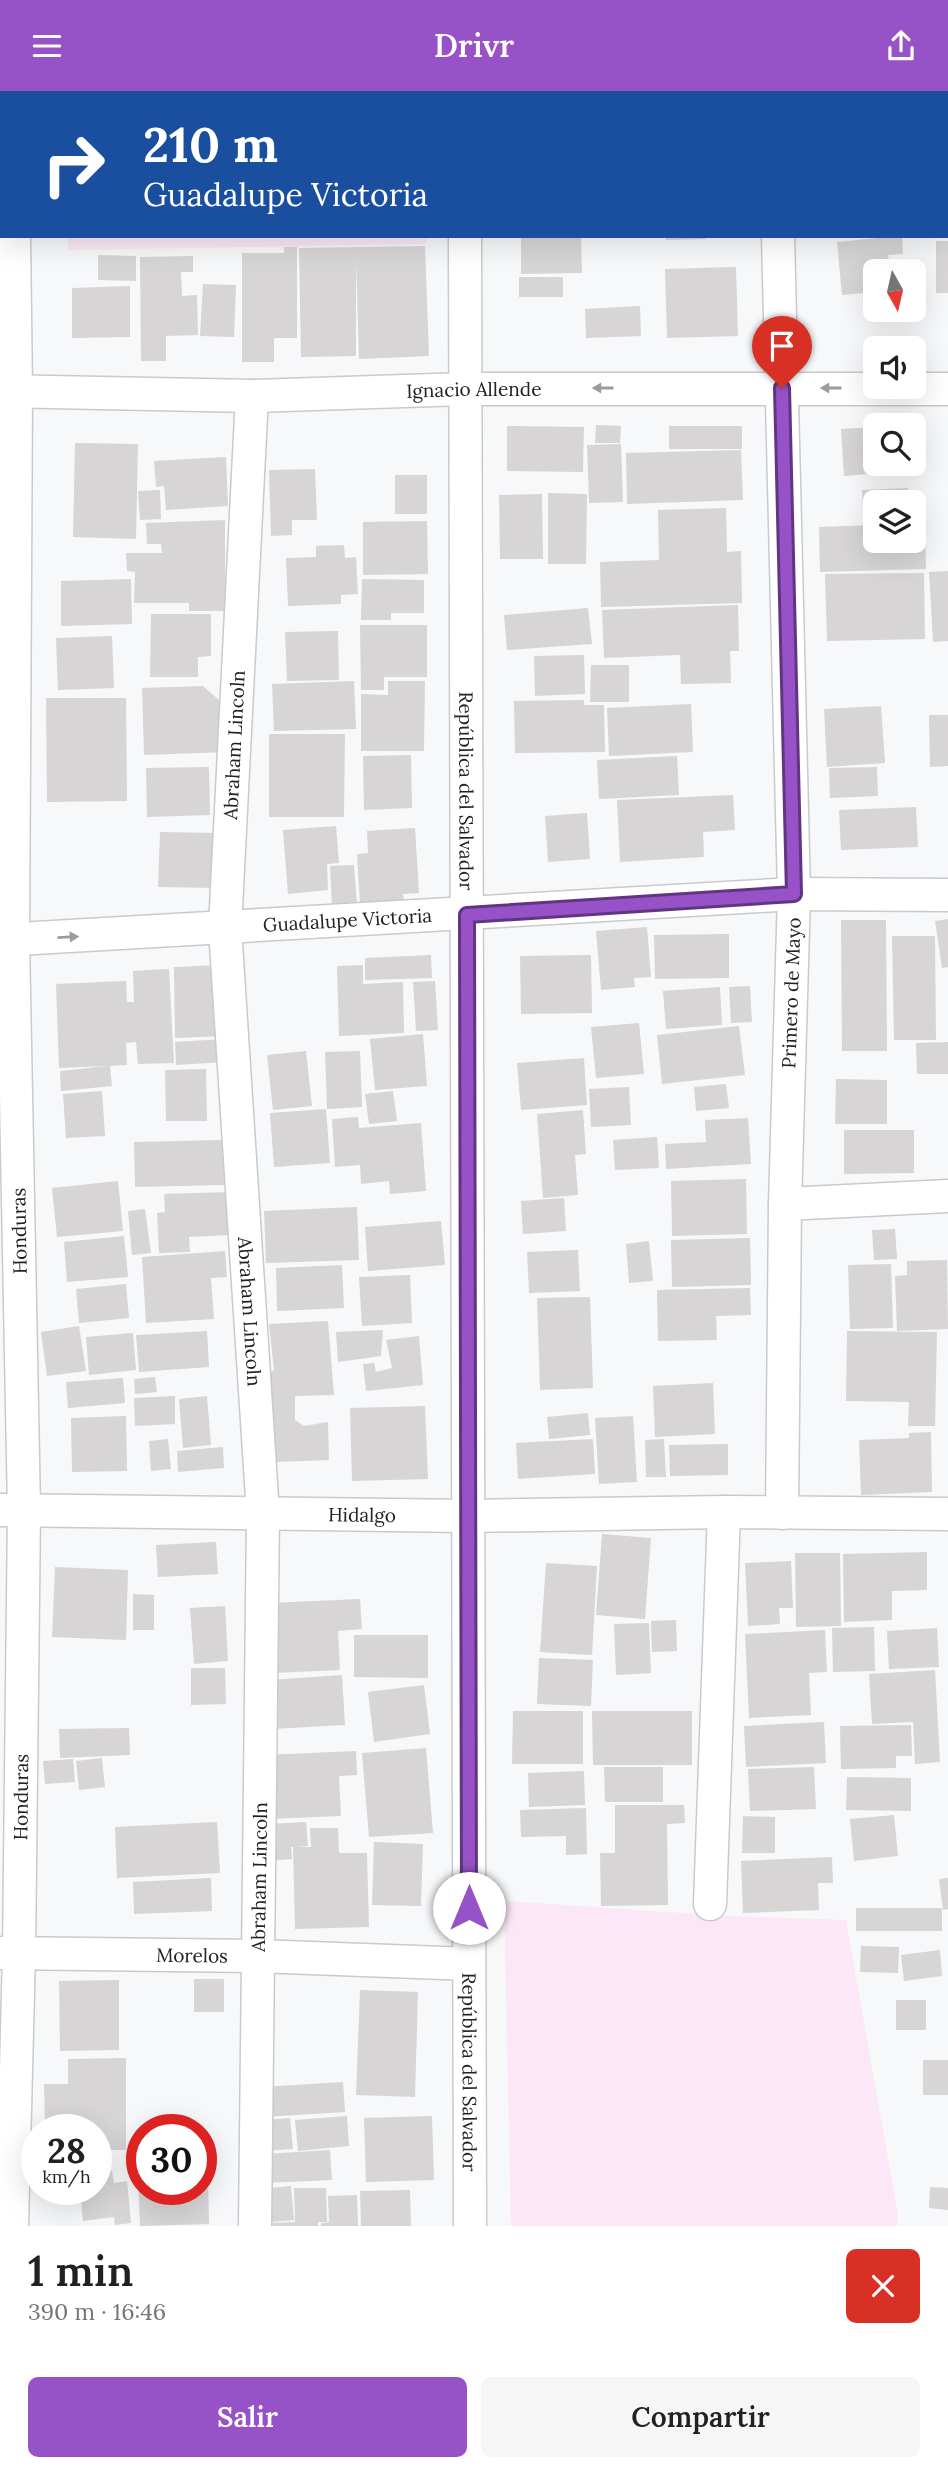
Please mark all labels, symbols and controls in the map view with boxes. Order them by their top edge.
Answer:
text: Drivr [434,25,514,66]
icon: menu [28,27,66,65]
icon: share [882,27,920,65]
text: 210 m [143,113,278,175]
icon: right [28,119,119,210]
text: Guadalupe Victoria [143,174,428,215]
north arrow [863,259,926,322]
map controls [863,259,926,553]
pin [752,316,812,388]
icon: arrive [763,327,801,365]
button: sound [863,336,926,399]
street label: Ignacio Allende [406,377,542,403]
one-way arrow [592,382,614,394]
one-way arrow [820,382,842,394]
button: search [863,413,926,476]
button: layers [863,490,926,553]
street label: Abraham Lincoln [218,670,250,821]
street label: República del Salvador [454,692,479,891]
street label: Guadalupe Victoria [262,903,433,937]
street label: Primero de Mayo [776,917,806,1069]
one-way arrow [57,931,79,942]
street label: Honduras [6,1187,32,1274]
street label: Abraham Lincoln [233,1235,267,1387]
street label: Hidalgo [328,1502,396,1527]
street label: Honduras [8,1754,33,1840]
street label: Abraham Lincoln [246,1802,272,1953]
position arrow [432,1871,506,1945]
street label: Morelos [156,1943,228,1968]
street label: República del Salvador [457,1973,482,2172]
speed limit sign: 30 [126,2114,217,2205]
text: 28 [47,2128,86,2173]
text: km/h [42,2165,91,2188]
text: 1 min [28,2244,133,2298]
button: close [846,2249,920,2323]
text: 390 m · 16:46 [28,2297,166,2326]
button: Salir [28,2377,467,2457]
button: Compartir [481,2377,920,2457]

